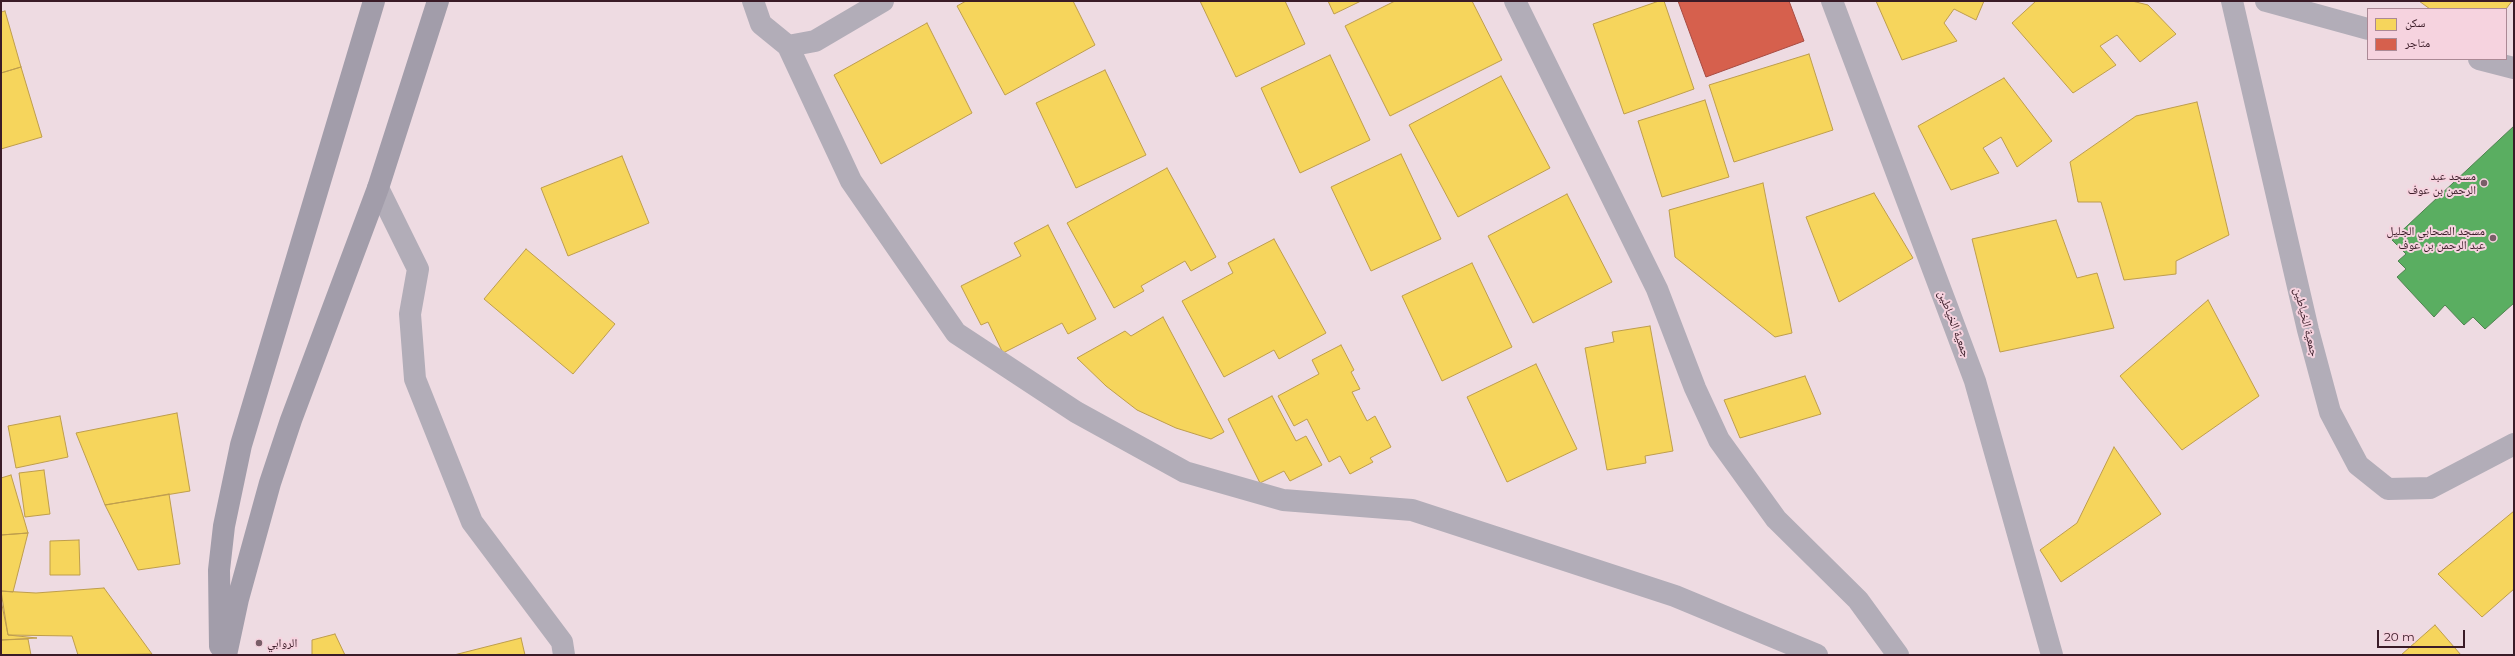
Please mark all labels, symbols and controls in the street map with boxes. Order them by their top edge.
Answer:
legend [2367,8,2507,60]
text: سكن [2405,15,2425,30]
text: متاجر [2405,35,2430,50]
place label: مسجد عبد الرحمن بن عوف [2408,169,2476,197]
marker: مسجد عبد الرحمن بن عوف [2479,178,2489,188]
place label: مسجد الصحابي الجليل عبد الرحمن بن عوف [2387,224,2485,252]
marker: مسجد الصحابي الجليل عبد الرحمن بن عوف [2488,233,2498,243]
street label: جمعية الخياطين [2290,286,2322,358]
street label: جمعية الخياطين [1935,289,1973,359]
scale bar [2379,622,2467,648]
text: 20 m [2384,629,2415,644]
place label: الروابي [267,636,297,650]
marker: الروابي [254,638,264,648]

